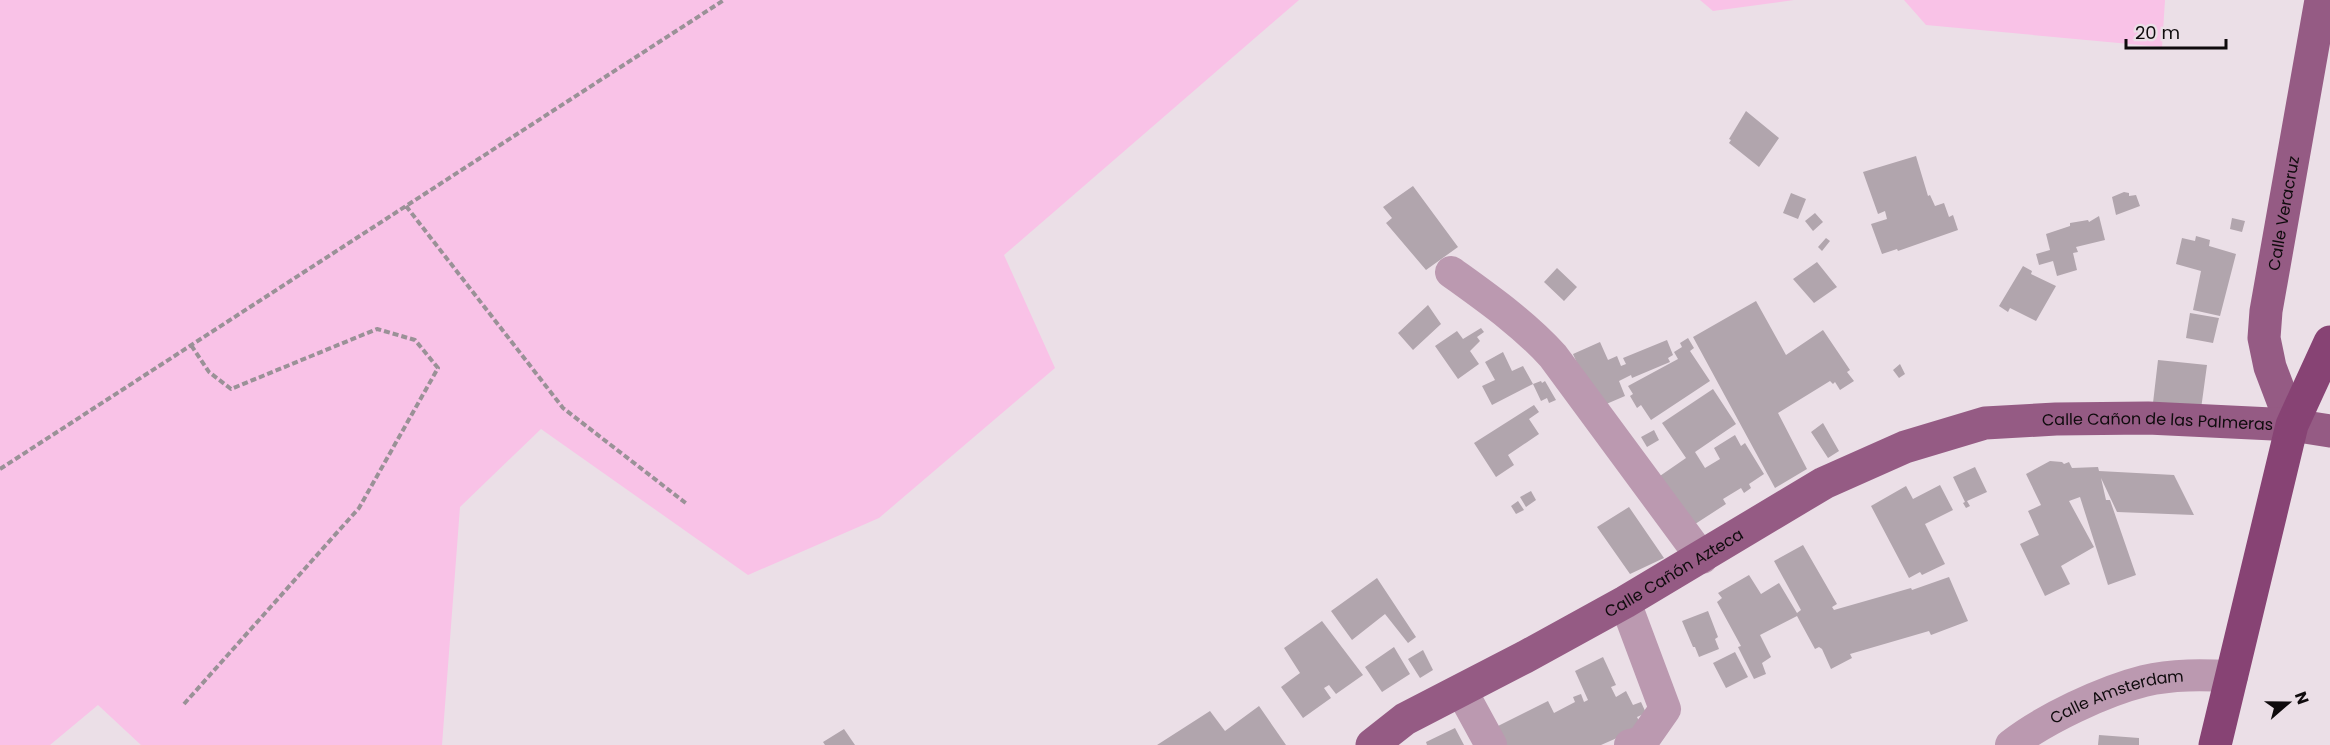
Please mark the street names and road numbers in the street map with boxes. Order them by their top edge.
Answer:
street label: Calle Veracruz [2262,154,2305,272]
street label: Calle Cañon de las Palmeras [2041,406,2274,436]
street label: Calle Cañón Azteca [1600,522,1747,623]
street label: Calle Amsterdam [2046,664,2184,729]

